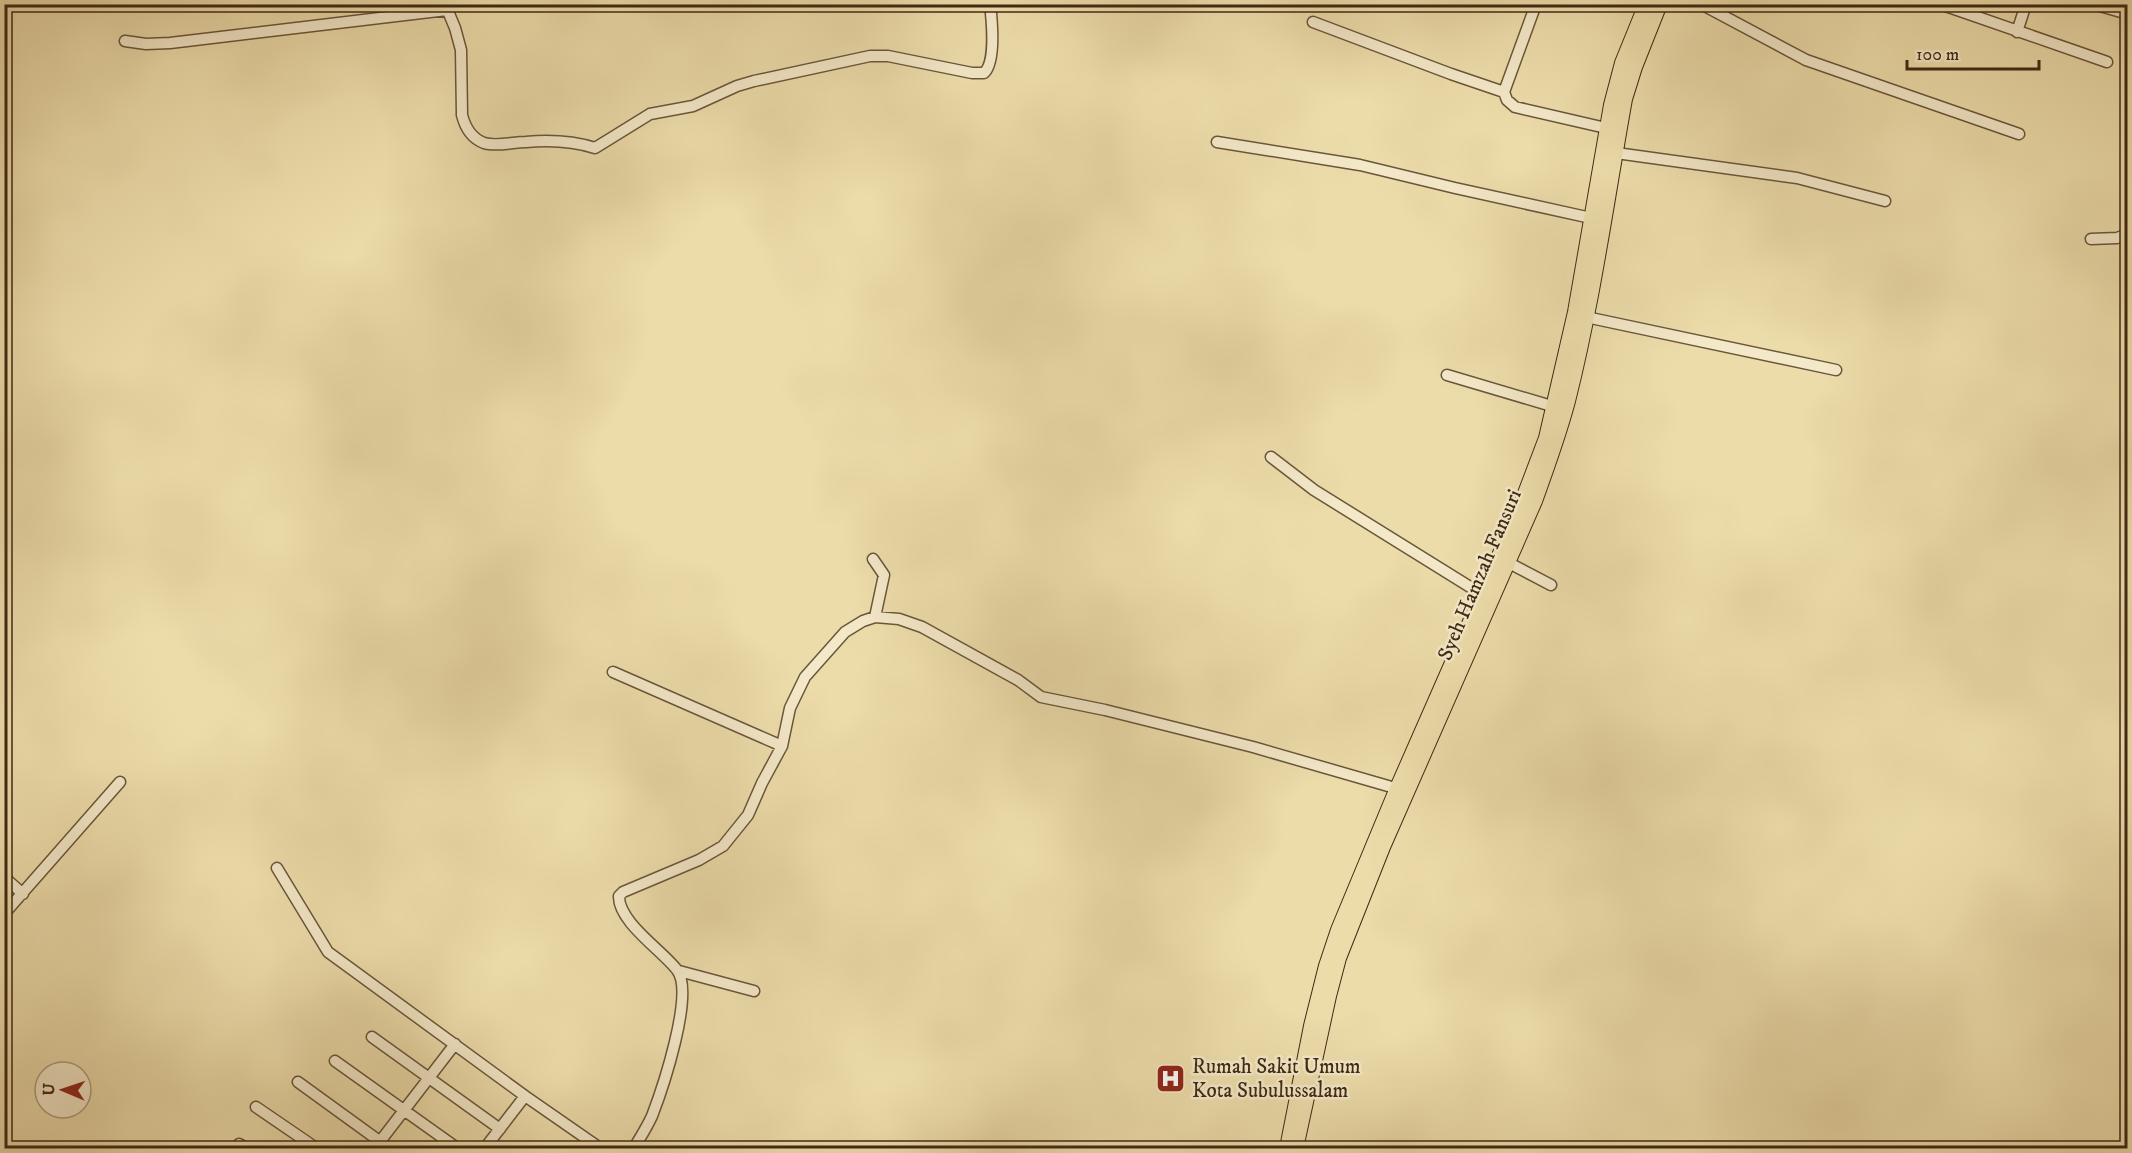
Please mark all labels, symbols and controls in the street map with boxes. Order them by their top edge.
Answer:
scale bar [1907,33,2039,71]
text: 100 m [1916,44,1959,66]
street label: Syeh Hamzah Fansuri [1432,486,1528,664]
place label: Rumah Sakit Umum Kota Subulussalam [1192,1054,1361,1104]
north arrow [33,1060,93,1120]
hospital icon: Rumah Sakit Umum Kota Subulussalam [1155,1063,1187,1095]
text: U [39,1082,59,1096]

